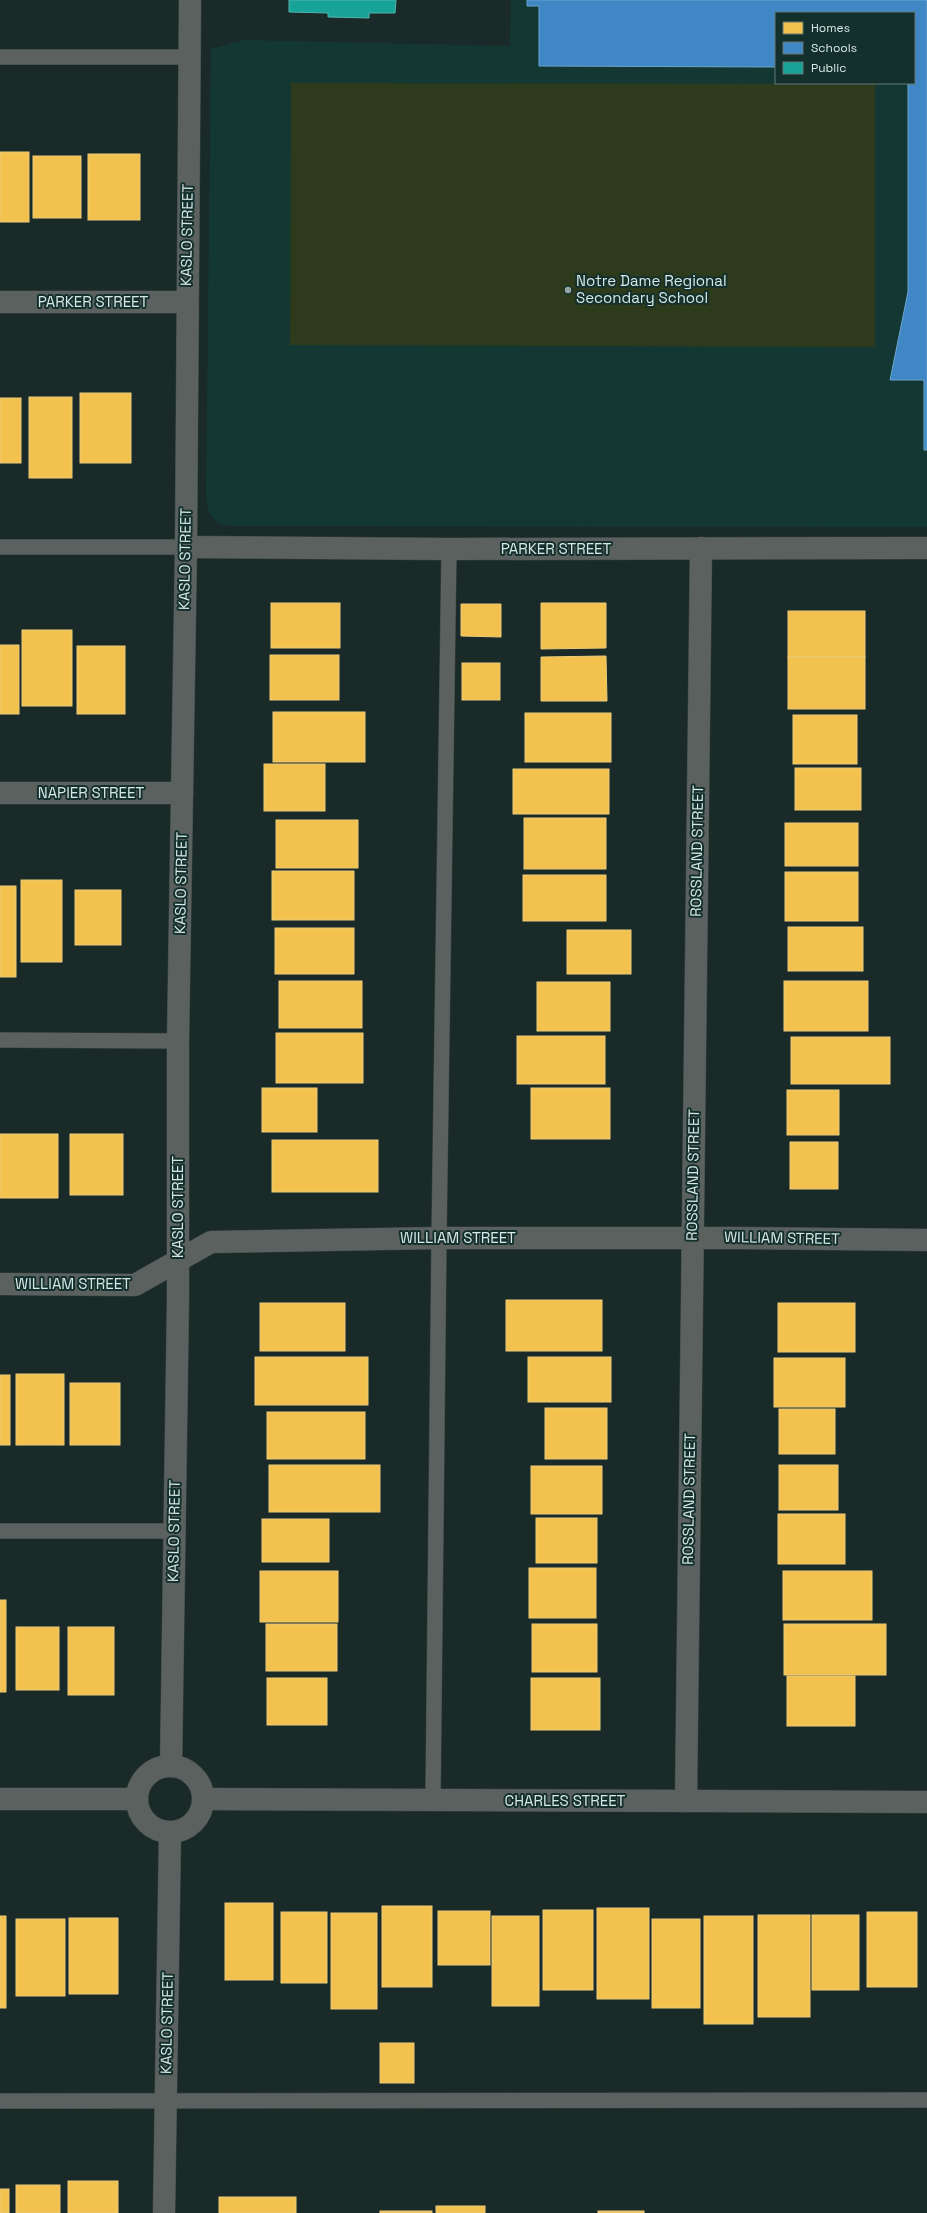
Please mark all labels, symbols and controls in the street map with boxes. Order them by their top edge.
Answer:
legend [775,12,915,84]
text: Homes [811,20,850,36]
text: Schools [811,40,857,56]
text: Public [811,60,846,76]
street label: KASLO STREET [176,184,197,286]
place label: Notre Dame Regional Secondary School [576,271,727,307]
marker: Notre Dame Regional Secondary School [563,285,573,295]
street label: PARKER STREET [38,292,149,311]
street label: KASLO STREET [174,508,195,610]
street label: PARKER STREET [501,539,612,558]
street label: NAPIER STREET [38,783,144,802]
street label: ROSSLAND STREET [686,785,707,917]
street label: KASLO STREET [170,832,191,934]
street label: ROSSLAND STREET [682,1109,703,1241]
street label: KASLO STREET [168,1156,187,1258]
street label: WILLIAM STREET [724,1227,840,1248]
street label: WILLIAM STREET [400,1228,516,1247]
street label: WILLIAM STREET [15,1274,131,1293]
street label: ROSSLAND STREET [678,1433,699,1565]
street label: KASLO STREET [163,1480,184,1582]
street label: CHARLES STREET [505,1791,626,1810]
street label: KASLO STREET [156,1972,177,2074]

